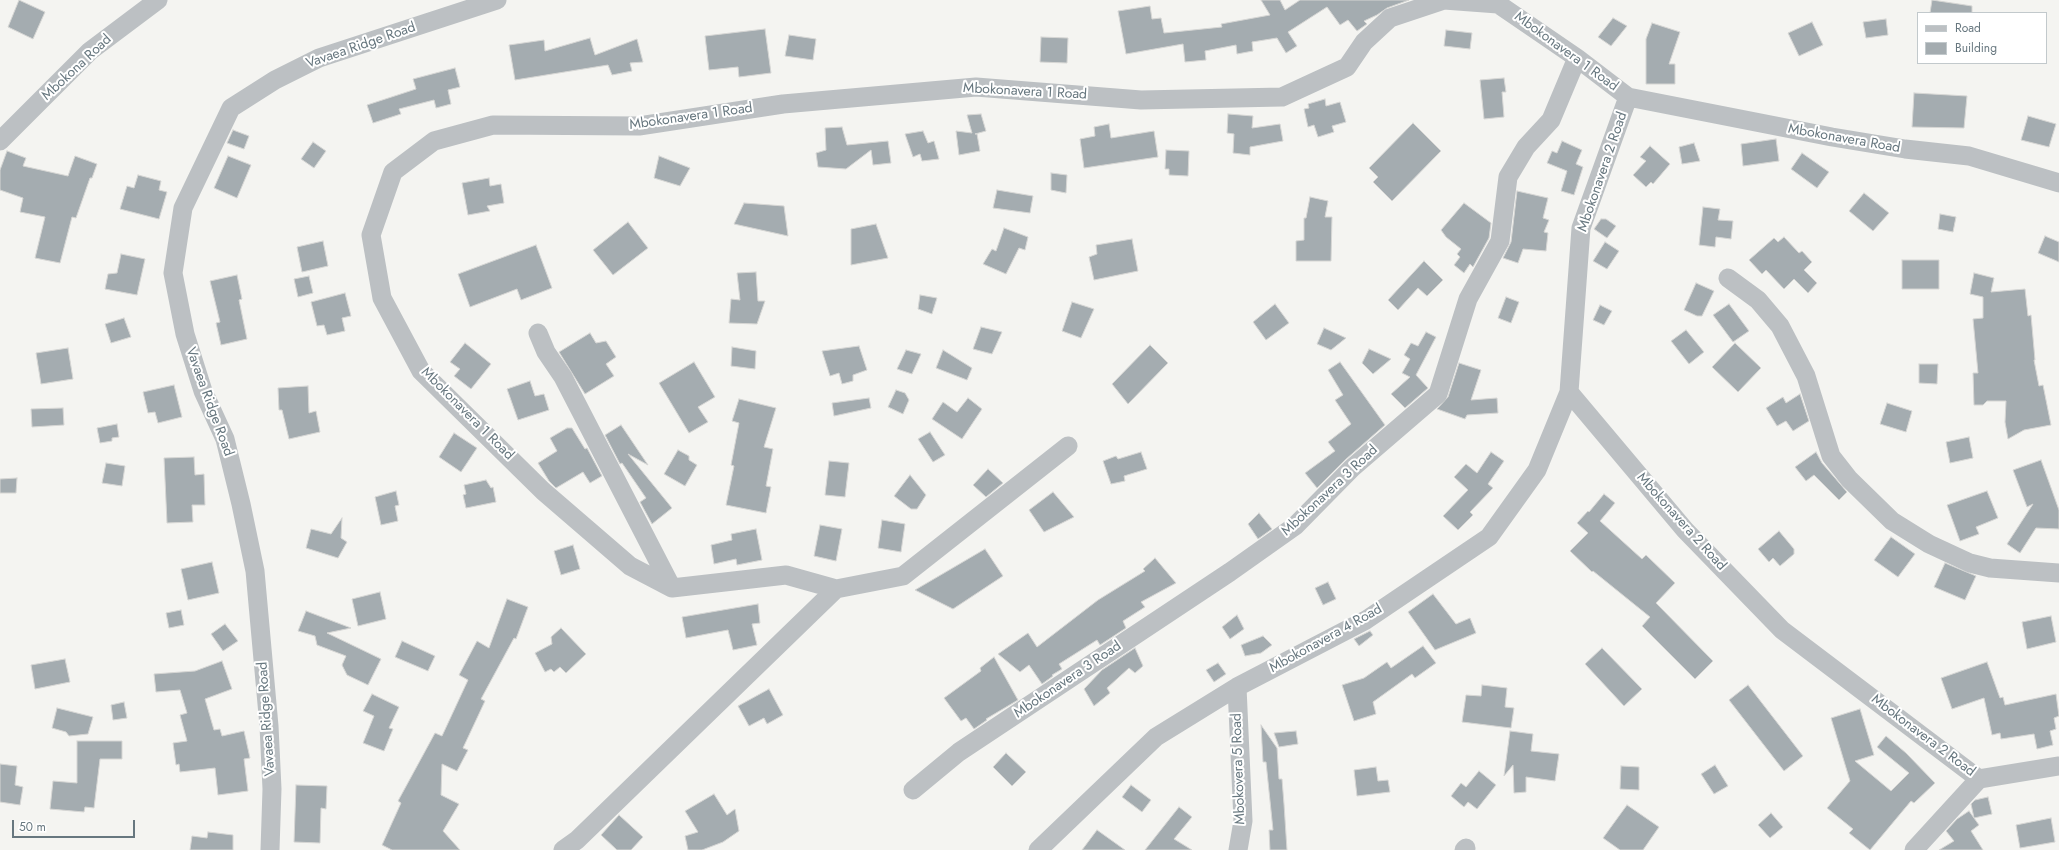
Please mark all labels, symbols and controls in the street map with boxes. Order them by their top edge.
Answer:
street label: Mbokonavera 1 Road [1511,9,1621,95]
legend [1917,12,2047,64]
street label: Vavaea Ridge Road [304,19,418,73]
text: Road [1955,19,1981,37]
street label: Mbokona Road [39,31,115,105]
text: Building [1955,39,1997,57]
street label: Mbokonavera 1 Road [963,80,1087,104]
street label: Mbokonavera 1 Road [628,100,754,134]
street label: Mbokonavera 2 Road [1575,110,1631,234]
street label: Mbokonavera Road [1787,121,1901,157]
street label: Vavaea Ridge Road [182,345,236,459]
street label: Mbokonavera 1 Road [417,364,517,464]
street label: Mbokonavera 3 Road [1278,442,1382,540]
street label: Mbokonavera 2 Road [1633,470,1729,574]
street label: Mbokonavera 4 Road [1267,601,1385,677]
street label: Mbokonavera 3 Road [1011,638,1125,722]
street label: Vavaea Ridge Road [255,661,279,777]
street label: Mbokonavera 2 Road [1868,691,1978,781]
street label: Mbokovera 5 Road [1229,713,1249,825]
scale bar [14,812,137,838]
text: 50 m [19,818,46,836]

